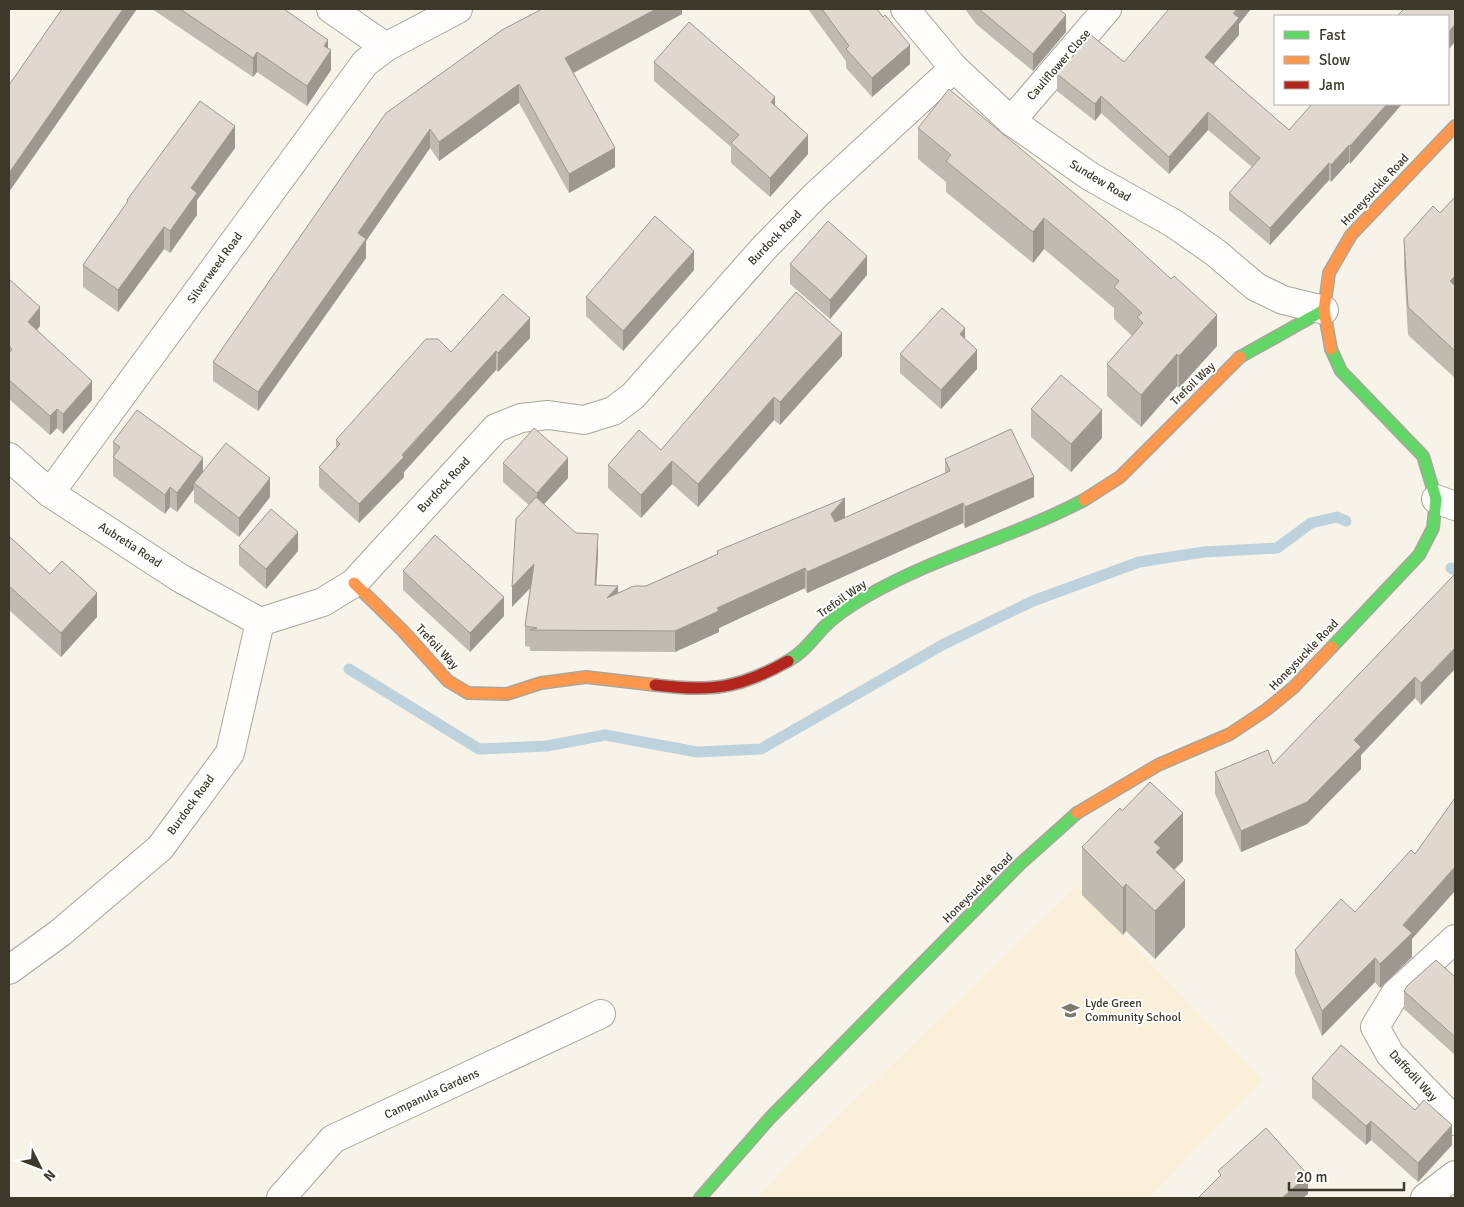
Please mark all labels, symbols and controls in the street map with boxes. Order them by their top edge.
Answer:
legend [1274,15,1449,105]
street label: Cauliflower Close [1024,26,1094,104]
text: Fast [1319,26,1346,44]
text: Slow [1319,51,1350,69]
text: Jam [1319,76,1345,94]
street label: Honeysuckle Road [1338,151,1412,229]
street label: Sundew Road [1067,157,1133,205]
street label: Burdock Road [745,207,805,269]
street label: Silverweed Road [184,229,246,307]
street label: Trefoil Way [1168,359,1219,409]
street label: Burdock Road [414,454,474,516]
street label: Aubretia Road [96,519,164,571]
street label: Trefoil Way [815,576,870,621]
street label: Honeysuckle Road [1266,616,1342,694]
street label: Trefoil Way [412,621,462,673]
street label: Burdock Road [164,772,218,838]
street label: Honeysuckle Road [940,850,1016,926]
place label: Lyde Green Community School [1085,996,1182,1025]
school or university icon: Lyde Green Community School [1061,1000,1081,1020]
street label: Daffodil Way [1385,1047,1441,1105]
street label: Campanula Gardens [382,1065,482,1123]
north arrow [15,1142,65,1192]
scale bar [1289,1160,1404,1192]
text: N [40,1166,59,1185]
text: 20 m [1296,1168,1327,1186]

